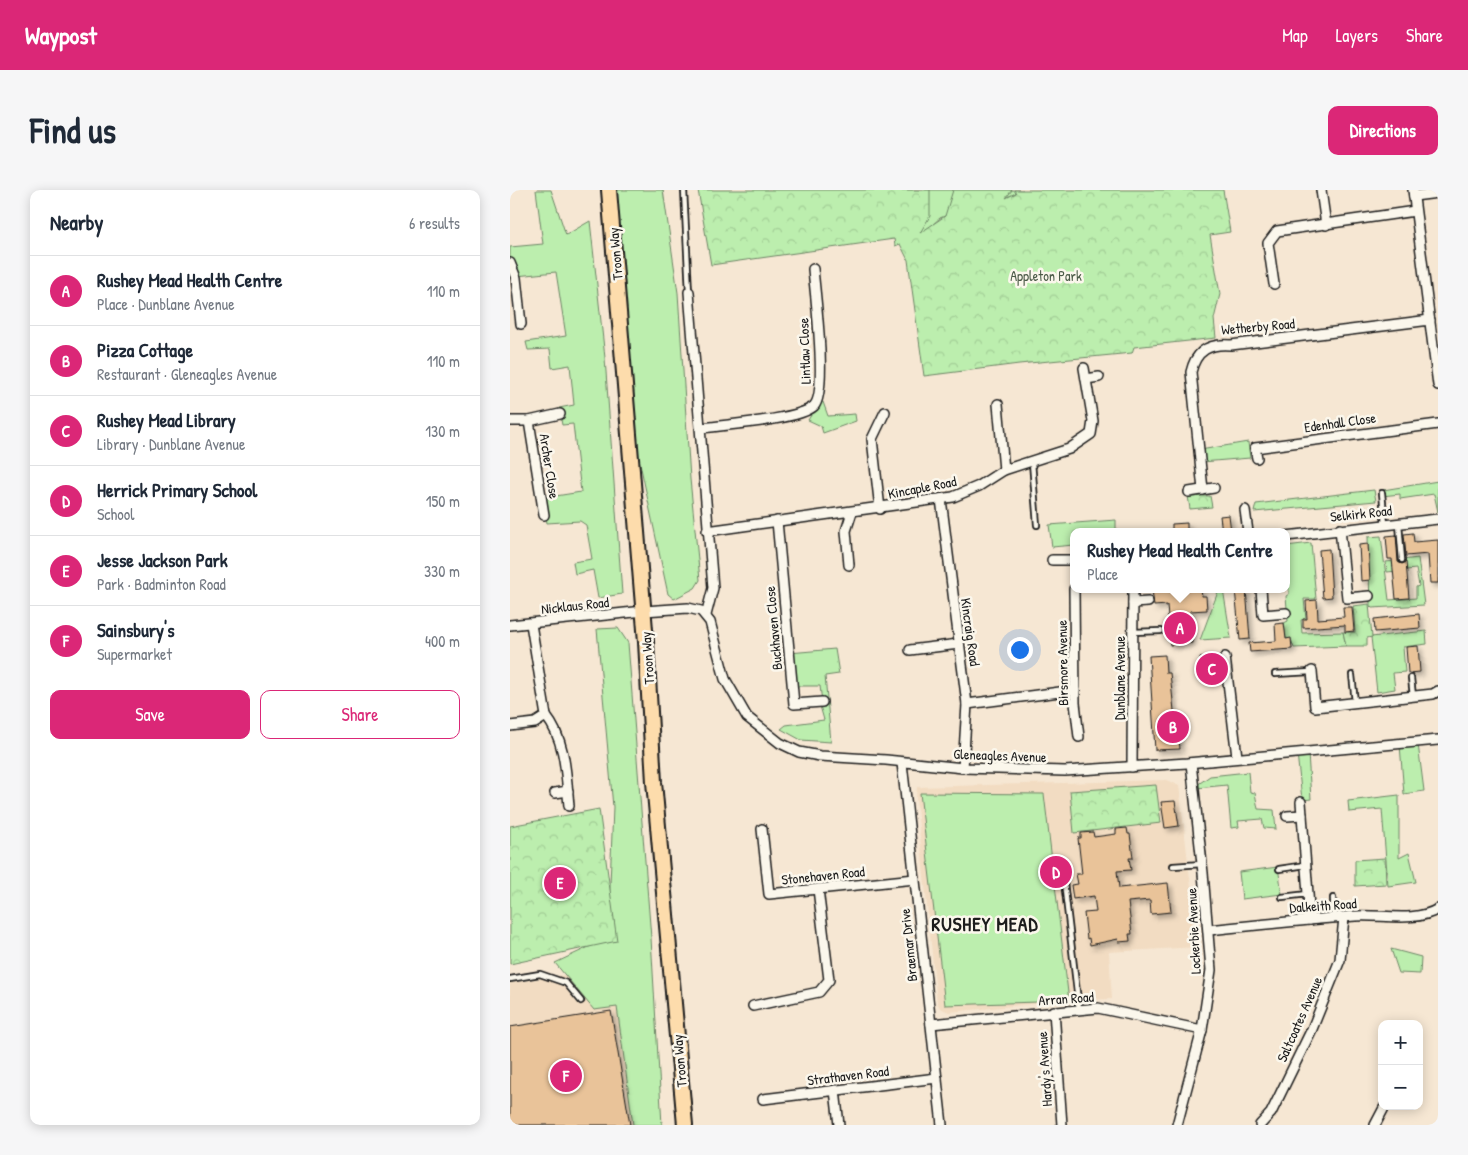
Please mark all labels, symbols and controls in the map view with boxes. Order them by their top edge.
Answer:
text: Waypost [25,19,97,51]
text: Map [1282,23,1308,48]
text: Layers [1336,23,1378,48]
text: Share [1406,23,1443,48]
button: Directions [1328,106,1438,155]
text: Find us [30,107,116,154]
text: Nearby [50,208,103,237]
text: 6 results [409,212,460,234]
street label: Troon Way [603,227,628,281]
park label: Appleton Park [1010,266,1082,286]
text: Rushey Mead Health Centre [97,267,282,293]
text: A [62,280,70,302]
text: 110 m [427,280,460,302]
text: Place · Dunblane Avenue [97,293,235,315]
street label: Wetherby Road [1220,313,1296,340]
street label: Lintlaw Close [793,317,815,385]
text: Pizza Cottage [97,337,193,363]
text: B [62,350,70,372]
text: 110 m [427,350,460,372]
text: Restaurant · Gleneagles Avenue [97,363,277,385]
text: Rushey Mead Library [97,407,236,433]
street label: Edenhall Close [1303,408,1377,436]
text: C [62,420,70,442]
text: 130 m [425,420,460,442]
street label: Archer Close [535,432,565,500]
text: Library · Dunblane Avenue [97,433,245,455]
street label: Kincaple Road [886,471,958,504]
text: Herrick Primary School [97,477,257,503]
text: D [62,490,70,512]
text: 150 m [426,490,460,512]
street label: Selkirk Road [1329,500,1393,526]
text: School [97,503,134,525]
popup [1070,528,1290,593]
text: Rushey Mead Health Centre [1087,537,1273,563]
text: Jesse Jackson Park [97,547,228,573]
text: E [62,560,70,582]
text: 330 m [424,560,460,582]
text: Place [1087,563,1118,585]
text: Park · Badminton Road [97,573,226,595]
street label: Buckhaven Close [760,585,786,671]
street label: Nicklaus Road [540,592,610,618]
street label: Kincraig Road [956,597,985,668]
pin: A [1164,609,1196,647]
text: Sainsbury's [97,617,175,643]
street label: Birsmore Avenue [1052,619,1072,706]
text: F [63,630,69,652]
text: 400 m [425,630,460,652]
street label: Troon Way [636,631,659,685]
street label: Dunblane Avenue [1110,635,1129,720]
your location [1007,637,1033,663]
text: Supermarket [97,643,172,665]
pin: C [1196,650,1228,688]
button: Save [50,690,250,739]
button: Share [260,690,460,739]
pin: B [1157,708,1189,746]
street label: Gleneagles Avenue [953,744,1047,767]
pin: D [1040,853,1072,891]
street label: Stonehaven Road [780,861,866,889]
pin: E [544,864,576,902]
street label: Lockerbie Avenue [1181,887,1205,975]
street label: Dalkeith Road [1289,893,1358,917]
street label: Braemar Drive [895,907,921,983]
district label: RUSHEY MEAD [932,911,1038,937]
street label: Saltcoates Avenue [1272,973,1326,1065]
street label: Arran Road [1038,987,1095,1009]
map controls [1378,1020,1423,1110]
button: + [1378,1020,1423,1065]
street label: Hardy's Avenue [1032,1030,1057,1107]
street label: Troon Way [667,1034,692,1088]
pin: F [550,1057,582,1095]
street label: Strathaven Road [806,1061,890,1089]
button: − [1378,1065,1423,1110]

